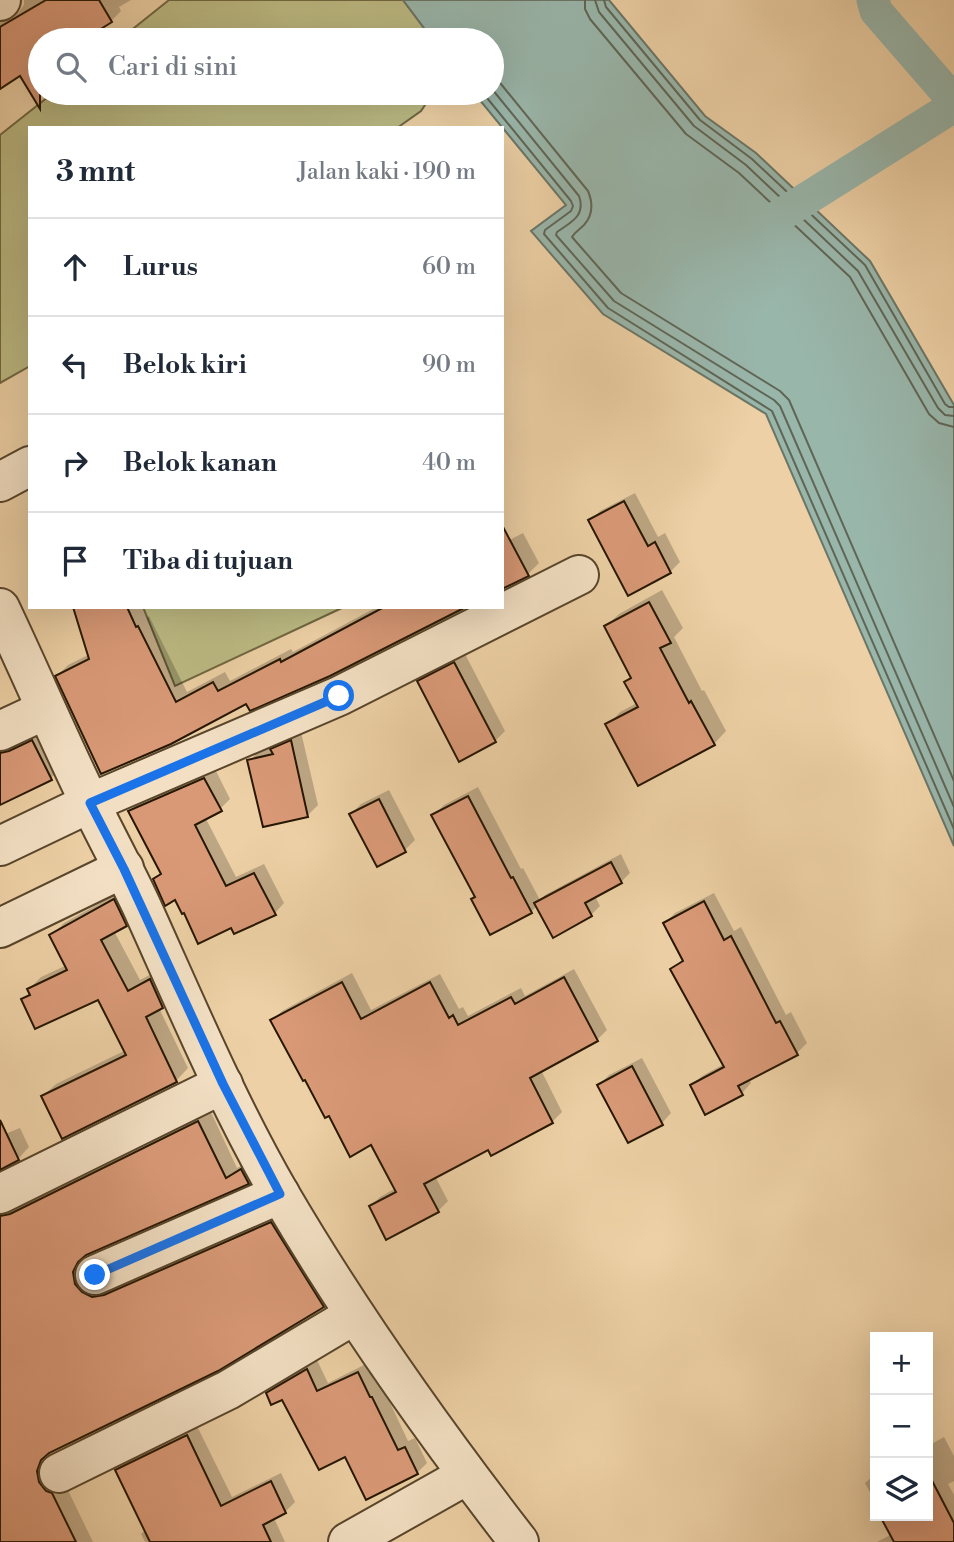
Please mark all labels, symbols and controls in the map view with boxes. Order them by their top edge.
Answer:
search box [28,28,504,105]
icon: search [52,48,90,86]
text: Cari di sini [108,51,237,83]
text: 3 mnt [56,153,135,191]
text: Jalan kaki · 190 m [297,158,476,186]
icon: ahead [56,248,94,286]
text: Lurus [123,251,198,283]
text: 60 m [422,253,476,281]
icon: left [56,346,94,384]
text: Belok kiri [123,349,247,381]
text: 90 m [422,351,476,379]
icon: right [56,444,94,482]
text: Belok kanan [123,447,277,479]
text: 40 m [422,449,476,477]
icon: arrive [56,542,94,580]
text: Tiba di tujuan [123,545,293,577]
route start [323,680,354,711]
route end [79,1259,110,1290]
map controls [870,1332,933,1521]
button: + [870,1332,933,1395]
button: − [870,1395,933,1458]
button: layers [870,1458,933,1521]

